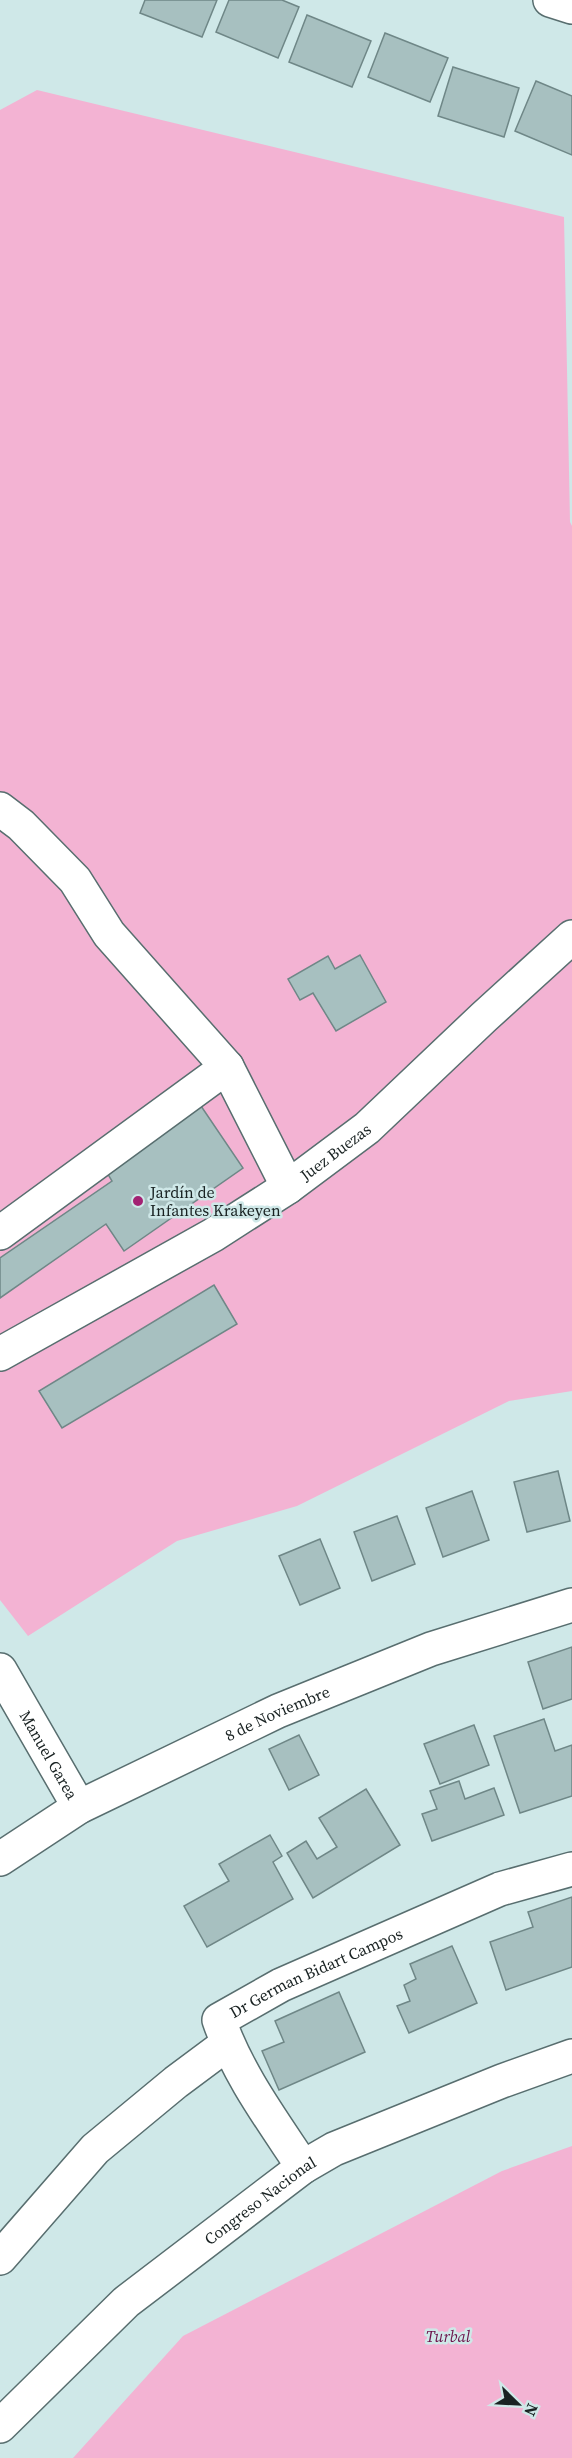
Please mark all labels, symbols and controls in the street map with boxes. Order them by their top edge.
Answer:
street label: Juez Buezas [294,1118,375,1186]
place label: Jardín de Infantes Krakeyen [149,1181,281,1221]
marker: Jardín de Infantes Krakeyen [131,1194,145,1208]
street label: 8 de Noviembre [221,1680,333,1746]
street label: Manuel Garea [15,1706,84,1804]
street label: Dr German Bidart Campos [225,1922,406,2023]
street label: Congreso Nacional [199,2151,320,2250]
park label: Turbal [426,2325,471,2347]
north arrow [488,2374,548,2434]
text: N [519,2400,544,2420]

